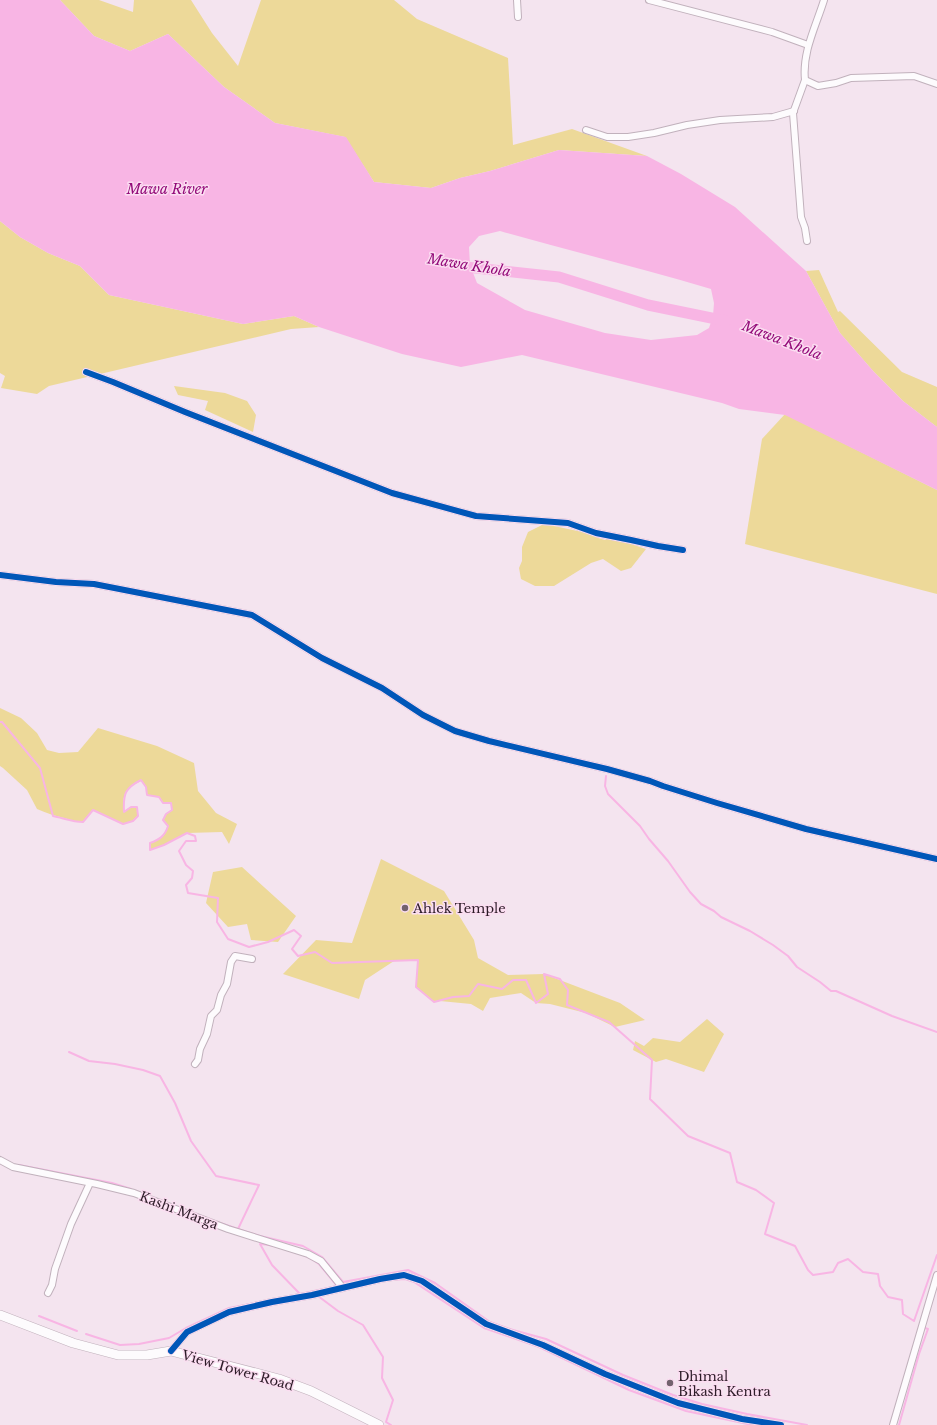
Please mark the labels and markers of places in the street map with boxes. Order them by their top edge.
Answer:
place label: Ahlek Temple [412,900,506,917]
marker: Ahlek Temple [400,903,410,913]
place label: Dhimal Bikash Kentra [678,1368,772,1400]
marker: Dhimal Bikash Kentra [665,1378,675,1388]

